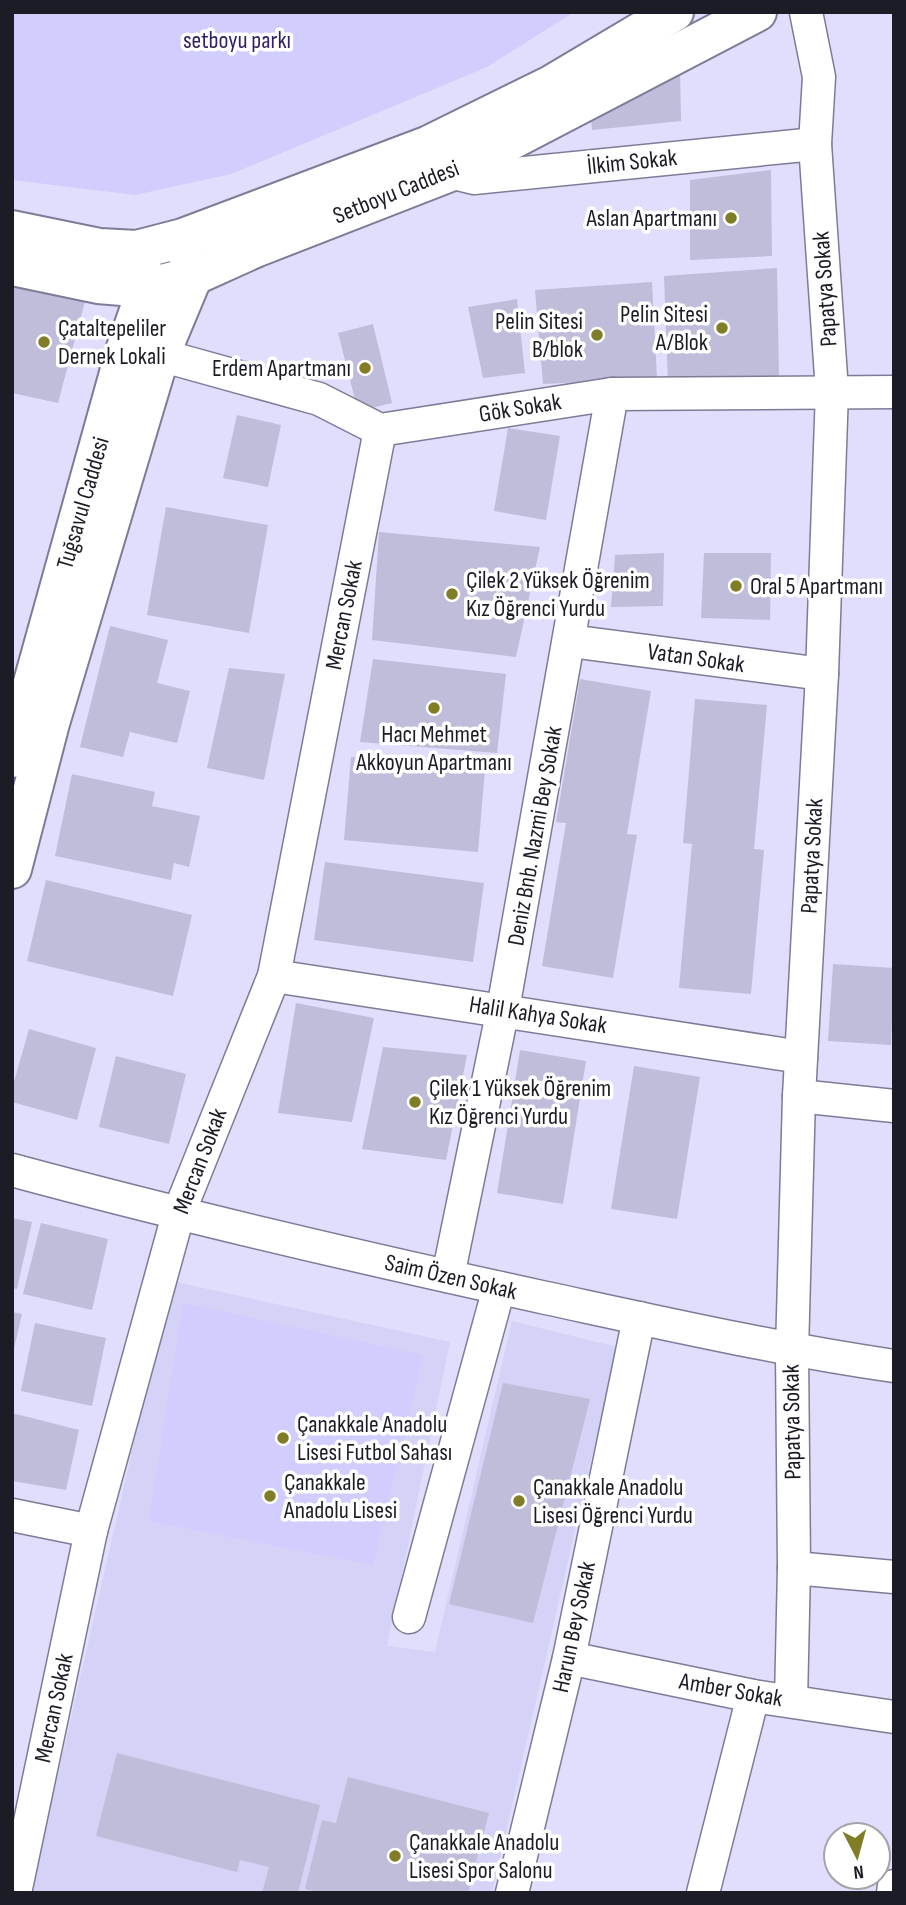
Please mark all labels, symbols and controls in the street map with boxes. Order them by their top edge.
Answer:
park label: setboyu parkı [183,26,291,55]
street label: İlkim Sokak [586,143,678,181]
street label: Setboyu Caddesi [329,154,463,230]
place label: Aslan Apartmanı [585,204,717,233]
marker: Aslan Apartmanı [723,210,739,226]
street label: Papatya Sokak [807,230,843,348]
place label: Pelin Sitesi A/Blok [620,300,708,357]
place label: Pelin Sitesi B/blok [495,307,583,364]
place label: Çataltepeliler Dernek Lokali [58,314,166,371]
marker: Pelin Sitesi A/Blok [714,320,730,336]
marker: Pelin Sitesi B/blok [589,327,605,343]
marker: Çataltepeliler Dernek Lokali [36,334,52,350]
place label: Erdem Apartmanı [212,354,351,383]
marker: Erdem Apartmanı [357,360,373,376]
street label: Gök Sokak [477,387,563,429]
street label: Tuğsavul Caddesi [50,434,116,572]
street label: Mercan Sokak [319,558,369,672]
place label: Çilek 2 Yüksek Öğrenim Kız Öğrenci Yurdu [466,566,650,623]
place label: Oral 5 Apartmanı [750,572,883,601]
marker: Oral 5 Apartmanı [728,578,744,594]
marker: Çilek 2 Yüksek Öğrenim Kız Öğrenci Yurdu [444,586,460,602]
street label: Vatan Sokak [646,637,746,679]
marker: Hacı Mehmet Akkoyun Apartmanı [426,700,442,716]
place label: Hacı Mehmet Akkoyun Apartmanı [355,720,512,777]
street label: Deniz Bnb. Nazmi Bey Sokak [501,724,569,948]
street label: Papatya Sokak [795,798,829,914]
street label: Halil Kahya Sokak [467,990,609,1040]
place label: Çilek 1 Yüksek Öğrenim Kız Öğrenci Yurdu [429,1074,611,1131]
marker: Çilek 1 Yüksek Öğrenim Kız Öğrenci Yurdu [407,1094,423,1110]
street label: Mercan Sokak [167,1104,233,1218]
street label: Saim Özen Sokak [382,1248,520,1306]
street label: Papatya Sokak [776,1364,808,1480]
place label: Çanakkale Anadolu Lisesi Futbol Sahası [297,1410,452,1467]
marker: Çanakkale Anadolu Lisesi Futbol Sahası [275,1430,291,1446]
place label: Çanakkale Anadolu Lisesi [283,1468,397,1525]
place label: Çanakkale Anadolu Lisesi Öğrenci Yurdu [533,1473,693,1530]
marker: Çanakkale Anadolu Lisesi [262,1488,278,1504]
marker: Çanakkale Anadolu Lisesi Öğrenci Yurdu [511,1493,527,1509]
street label: Harun Bey Sokak [546,1559,602,1695]
street label: Mercan Sokak [28,1651,80,1765]
street label: Amber Sokak [676,1666,785,1713]
north arrow [822,1821,892,1891]
place label: Çanakkale Anadolu Lisesi Spor Salonu [409,1828,559,1885]
marker: Çanakkale Anadolu Lisesi Spor Salonu [387,1848,403,1864]
text: N [852,1859,865,1883]

